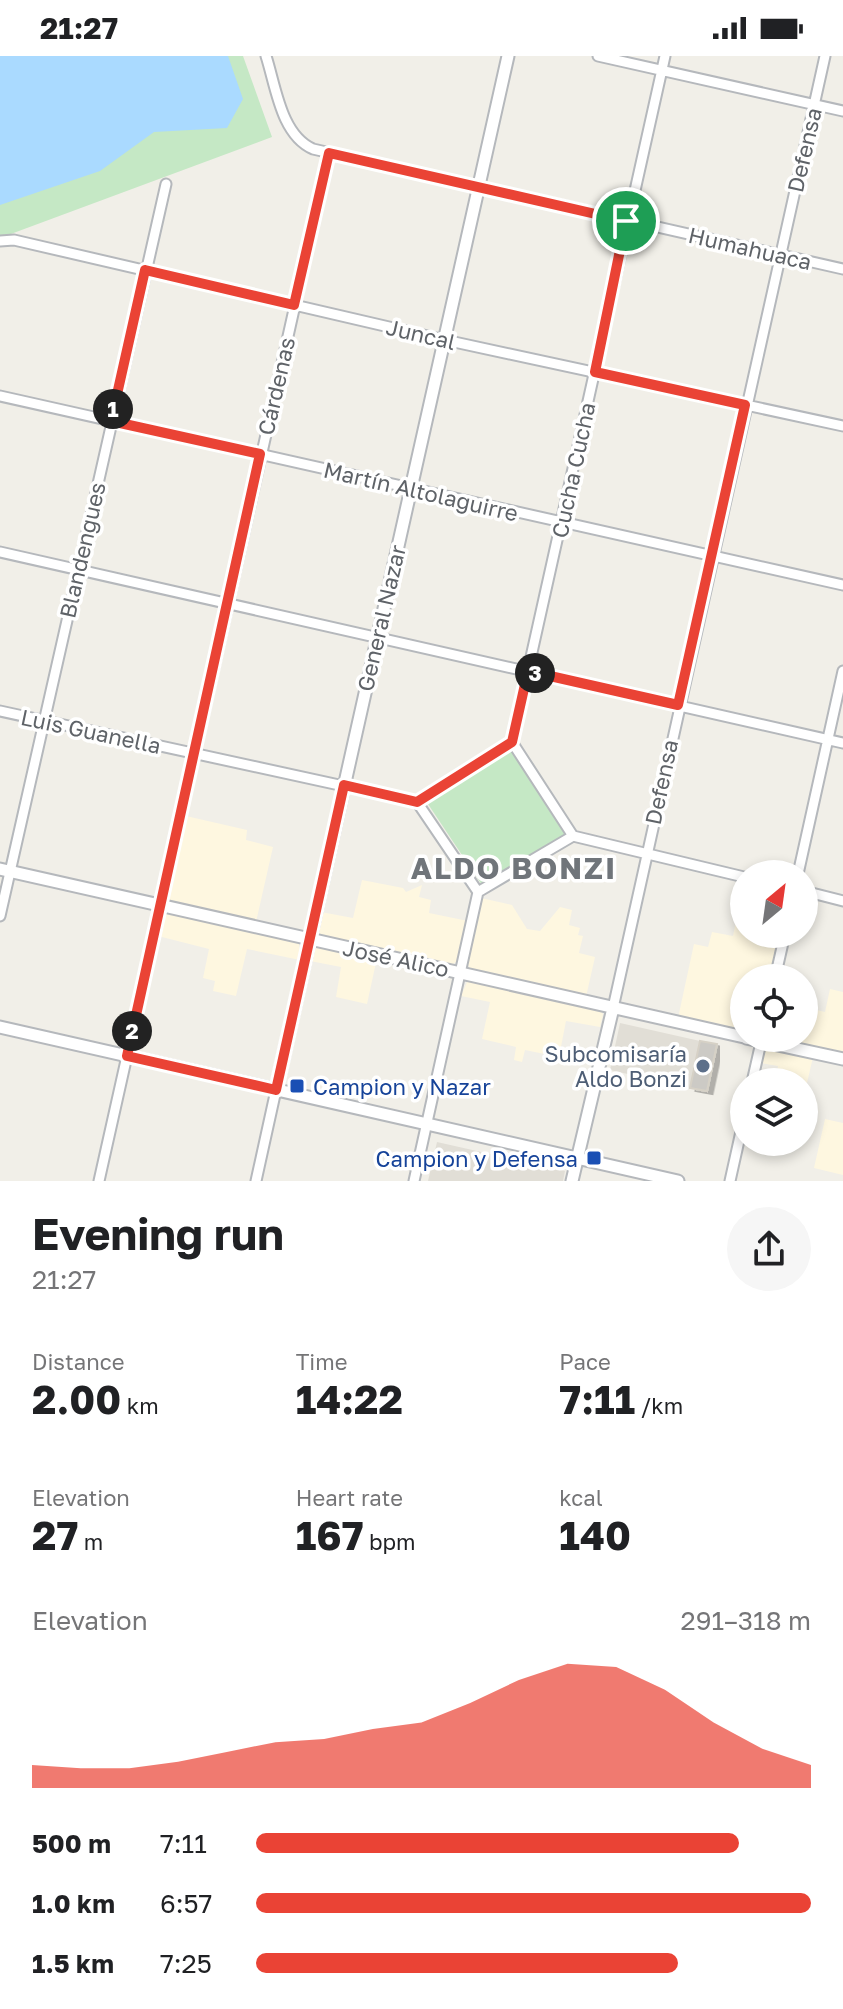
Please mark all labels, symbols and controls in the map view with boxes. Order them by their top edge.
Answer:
text: 21:27 [40,10,118,46]
street label: Defensa [781,105,827,195]
pin [592,187,660,255]
icon: arrive [604,199,648,243]
street label: Humahuaca [686,221,814,275]
street label: Juncal [384,313,458,355]
street label: Cárdenas [252,334,300,438]
pin: 1 [93,389,133,429]
text: 1 [107,395,119,422]
street label: Cucha Cucha [545,400,601,540]
street label: Martín Altolaguirre [321,455,521,527]
street label: Blandengues [53,479,111,621]
street label: General Nazar [351,542,411,694]
pin: 3 [515,653,555,693]
text: 3 [528,659,542,686]
street label: Luis Guanella [18,703,164,759]
street label: Defensa [639,737,683,827]
district label: ALDO BONZI [411,850,617,886]
north arrow [730,860,818,948]
map controls [730,860,818,1156]
street label: José Alico [340,934,452,982]
button: locate [730,964,818,1052]
pin: 2 [112,1011,152,1051]
text: 2 [125,1017,139,1044]
place label: Subcomisaría Aldo Bonzi [545,1040,687,1092]
marker: Subcomisaría Aldo Bonzi [694,1057,712,1075]
button: layers [730,1068,818,1156]
place label: Campion y Nazar [313,1073,491,1100]
marker: Campion y Nazar [288,1077,306,1095]
place label: Campion y Defensa [376,1145,578,1172]
marker: Campion y Defensa [585,1149,603,1167]
text: Evening run [32,1207,284,1260]
button: share [727,1207,811,1291]
text: 21:27 [32,1264,96,1295]
text: Distance [32,1348,124,1375]
text: Time [296,1348,347,1375]
text: Pace [559,1348,611,1375]
text: 2.00 [32,1375,121,1423]
text: 14:22 [296,1375,403,1423]
text: 7:11 [559,1375,635,1423]
text: km [121,1392,159,1419]
text: /km [635,1392,683,1419]
text: Elevation [32,1484,130,1511]
text: Heart rate [296,1484,403,1511]
text: kcal [559,1484,603,1511]
text: 27 [32,1511,78,1559]
text: 167 [296,1511,363,1559]
text: 140 [559,1511,631,1559]
text: m [78,1528,103,1555]
text: bpm [363,1528,416,1555]
text: Elevation [32,1605,148,1636]
text: 291–318 m [681,1605,811,1636]
text: 500 m [32,1828,111,1859]
text: 7:11 [160,1828,207,1859]
text: 1.0 km [32,1888,115,1919]
text: 6:57 [160,1888,212,1919]
text: 1.5 km [32,1948,114,1979]
text: 7:25 [160,1948,212,1979]

